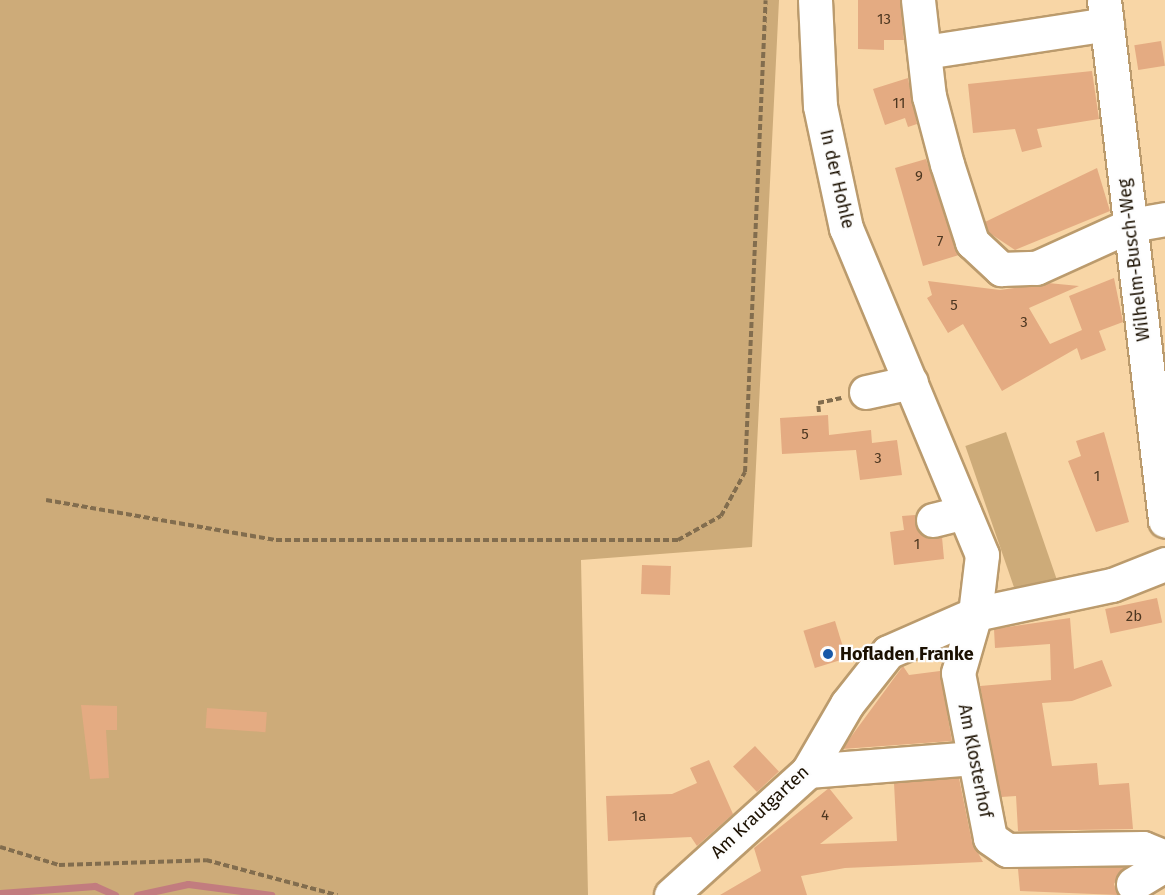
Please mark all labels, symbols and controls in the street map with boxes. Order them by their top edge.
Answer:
house number: 13 [877,11,891,29]
house number: 11 [893,95,905,113]
street label: In der Hohle [815,127,859,231]
house number: 9 [915,168,923,186]
street label: Wilhelm-Busch-Weg [1113,177,1155,343]
house number: 7 [937,233,943,251]
house number: 5 [950,297,958,315]
house number: 3 [1020,314,1028,332]
house number: 5 [801,426,809,444]
house number: 3 [874,450,882,468]
house number: 1 [1094,468,1100,486]
house number: 1 [914,536,920,554]
house number: 2b [1126,608,1142,626]
place label: Hofladen Franke [840,643,974,665]
marker: Hofladen Franke [821,647,835,661]
street label: Am Klosterhof [953,702,997,820]
street label: Am Krautgarten [706,761,814,863]
house number: 4 [821,807,829,825]
house number: 1a [632,808,646,826]

